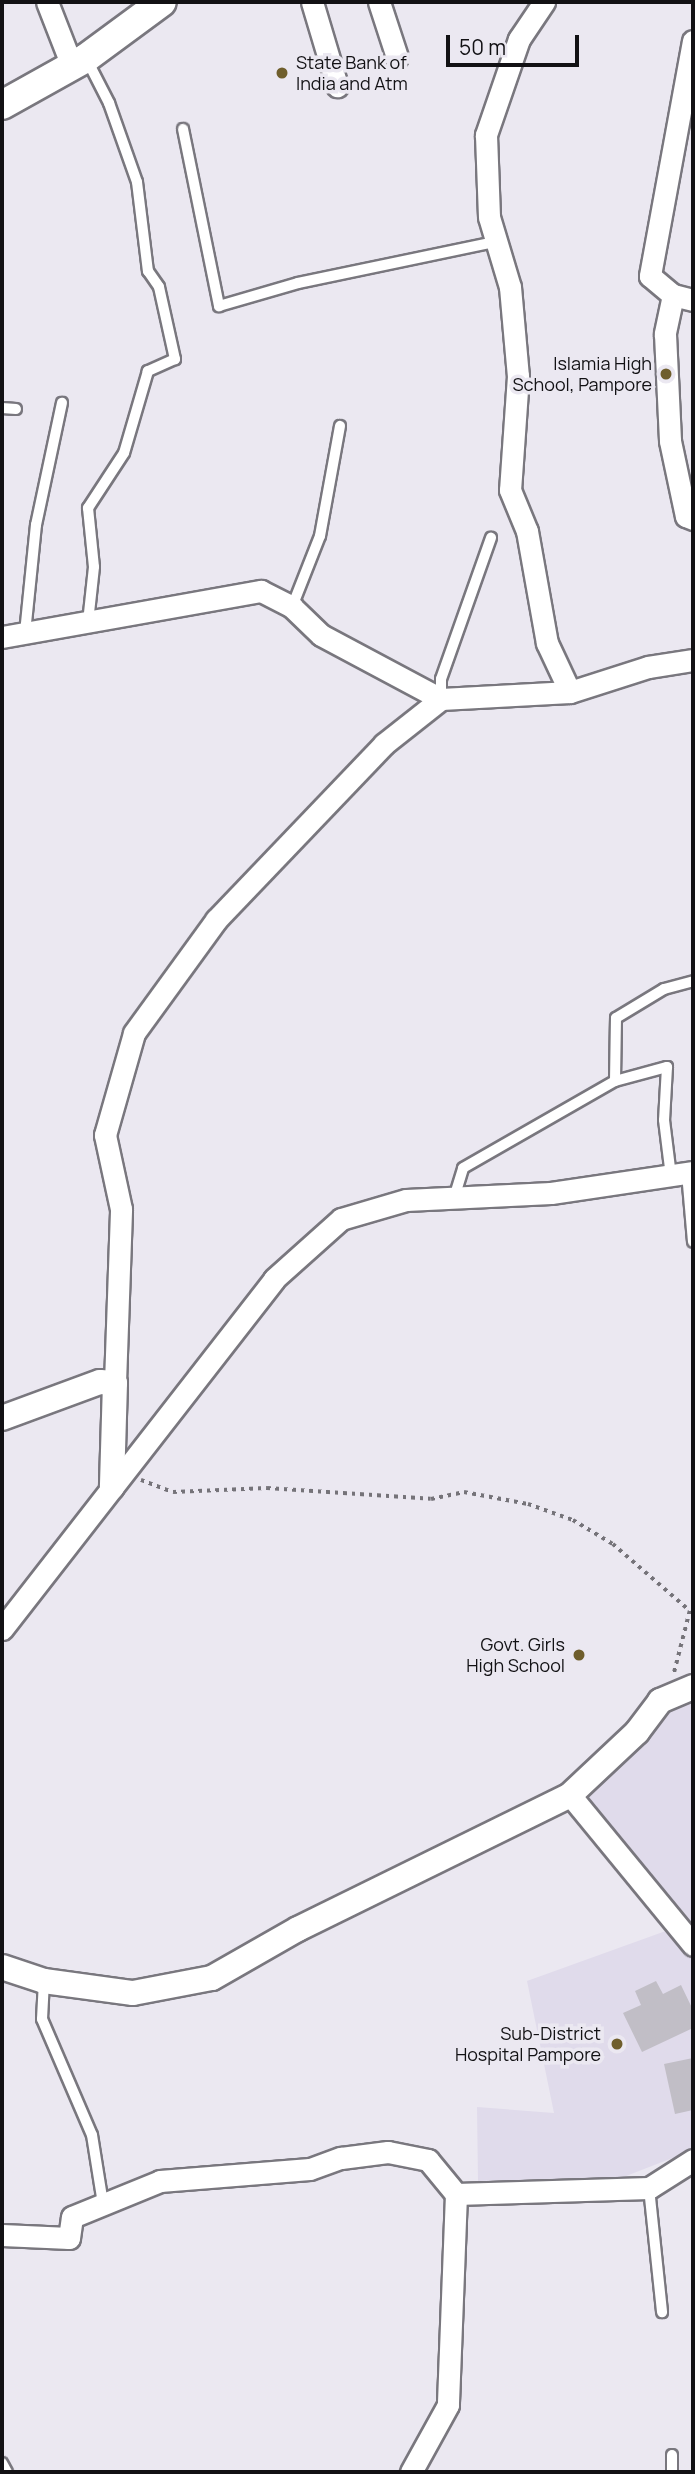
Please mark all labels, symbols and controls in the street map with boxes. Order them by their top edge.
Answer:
scale bar [450,21,583,65]
text: 50 m [459,33,506,61]
place label: State Bank of India and Atm [296,52,408,94]
marker: State Bank of India and Atm [274,65,290,81]
place label: Islamia High School, Pampore [513,353,652,396]
marker: Islamia High School, Pampore [658,366,674,382]
place label: Govt. Girls High School [466,1634,565,1676]
marker: Govt. Girls High School [571,1647,587,1663]
place label: Sub-District Hospital Pampore [455,2023,601,2066]
marker: Sub-District Hospital Pampore [607,2034,627,2054]

